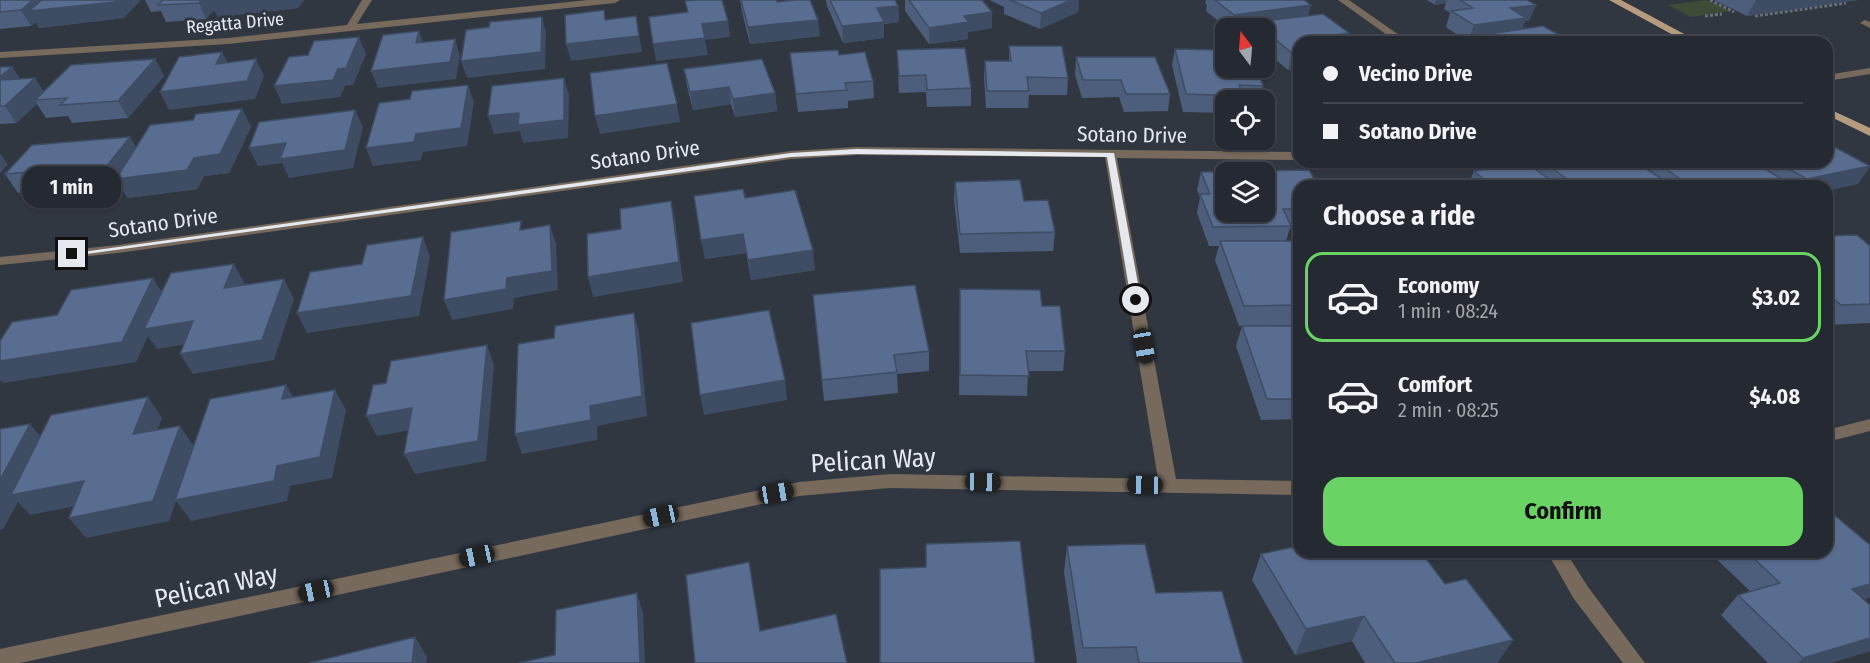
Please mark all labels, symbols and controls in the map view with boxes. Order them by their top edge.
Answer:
street label: Regatta Drive [185,8,285,38]
north arrow [1215,18,1275,78]
map controls [1215,18,1275,222]
text: Vecino Drive [1359,60,1472,87]
button: locate [1215,90,1275,150]
text: Sotano Drive [1359,118,1477,145]
street label: Sotano Drive [1077,121,1187,149]
street label: Sotano Drive [589,134,701,176]
button: layers [1215,162,1275,222]
callout: 1 min [22,167,122,209]
text: 1 min [50,175,93,199]
text: Choose a ride [1323,200,1475,232]
street label: Sotano Drive [107,202,219,244]
route end [58,240,85,267]
icon: car [1326,270,1380,324]
text: Economy [1398,272,1479,299]
text: $3.02 [1752,284,1800,311]
route start [1122,286,1149,313]
text: 1 min · 08:24 [1398,299,1498,323]
car [1132,327,1156,365]
icon: car [1326,369,1380,423]
text: Comfort [1398,371,1472,398]
text: $4.08 [1749,383,1800,410]
text: 2 min · 08:25 [1398,398,1499,422]
street label: Pelican Way [810,442,937,479]
car [965,473,1001,491]
car [1127,476,1163,494]
button: Confirm [1323,477,1803,546]
car [757,481,795,505]
car [642,503,680,529]
car [458,543,496,569]
street label: Pelican Way [152,558,281,615]
car [297,578,335,604]

